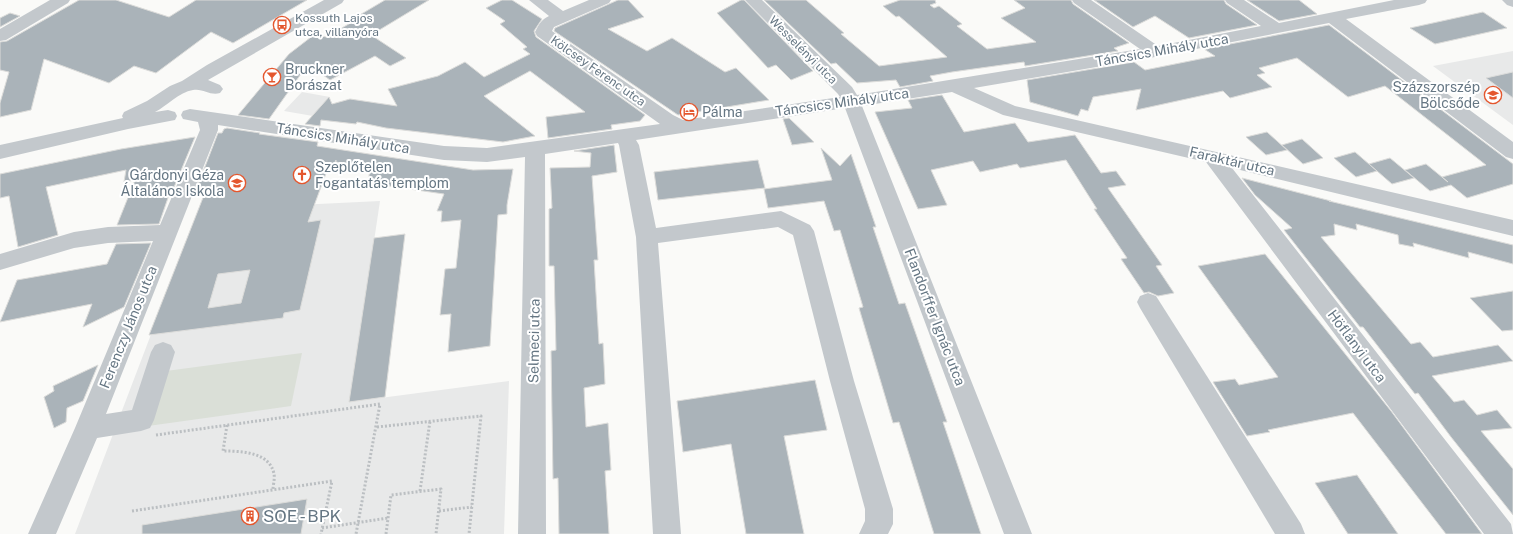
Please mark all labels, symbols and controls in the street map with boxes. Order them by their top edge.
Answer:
place label: Kossuth Lajos utca, villanyóra [295,11,379,39]
street label: Wesselényi utca [766,13,840,87]
bus stop icon: Kossuth Lajos utca, villanyóra [272,15,292,35]
street label: Táncsics Mihály utca [1094,30,1230,70]
street label: Kölcsey Ferenc utca [548,33,648,109]
place label: Bruckner Borászat [285,61,345,93]
bar icon: Bruckner Borászat [262,67,282,87]
place label: Százszorszép Bölcsőde [1392,79,1480,111]
street label: Táncsics Mihály utca [774,85,910,119]
school or university icon: Százszorszép Bölcsőde [1483,85,1503,105]
hotel icon: Pálma [679,102,699,122]
place label: Pálma [702,104,743,120]
street label: Táncsics Mihály utca [275,120,411,156]
street label: Faraktár utca [1188,143,1276,179]
place label: Szeplőtelen Fogantatás templom [315,159,449,191]
church icon: Szeplőtelen Fogantatás templom [292,165,312,185]
place label: Gárdonyi Géza Általános Iskola [121,167,224,199]
school or university icon: Gárdonyi Géza Általános Iskola [227,173,247,193]
street label: Flandorffer Ignác utca [901,246,969,388]
street label: Ferenczy János utca [96,263,160,391]
street label: Selmeci utca [525,299,543,383]
street label: Höflányi utca [1325,307,1389,385]
building icon: SOE - BPK [240,506,260,526]
place label: SOE - BPK [263,506,341,526]

